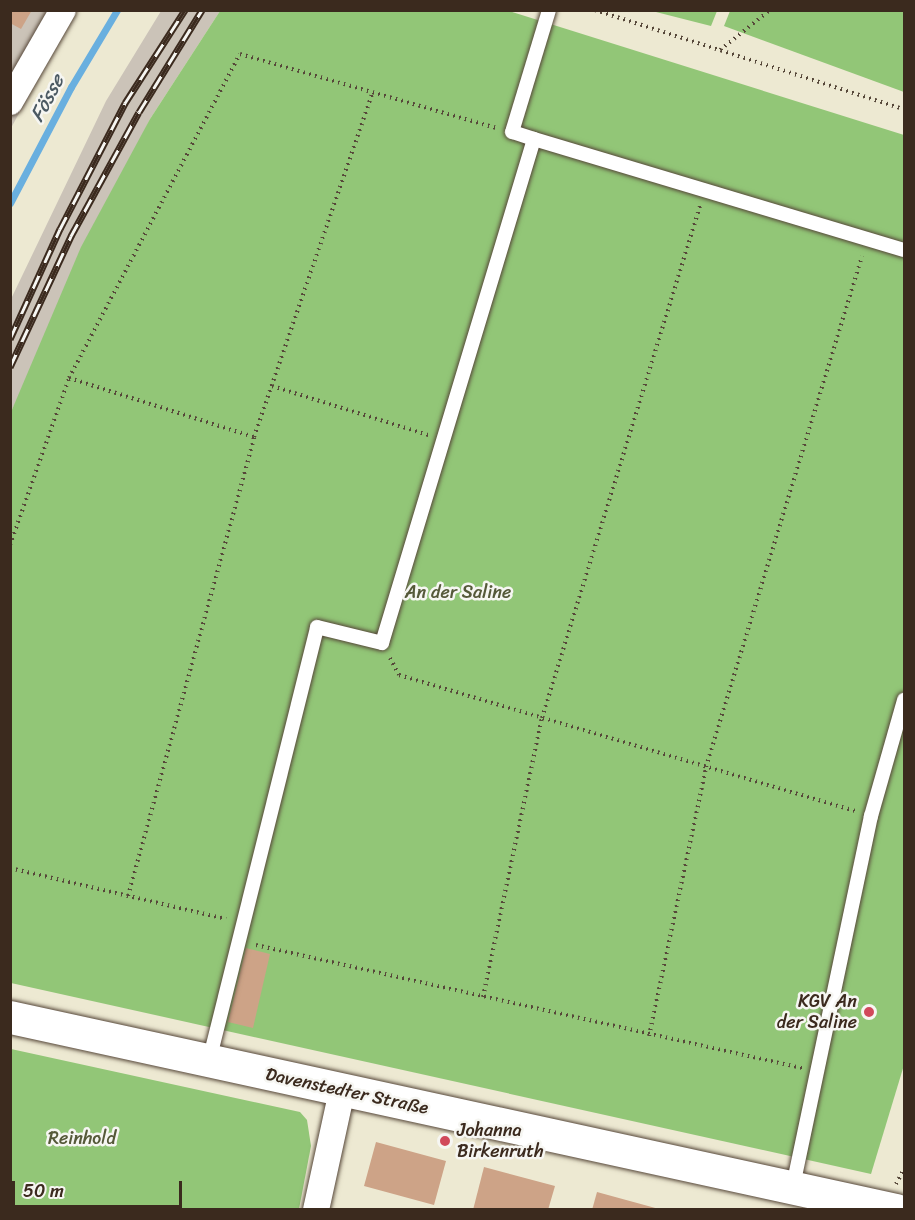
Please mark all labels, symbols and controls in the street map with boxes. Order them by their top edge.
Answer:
water label: Fösse [25,70,69,126]
park label: An der Saline [405,581,511,603]
place label: KGV An der Saline [777,991,857,1034]
marker: KGV An der Saline [862,1005,876,1019]
street label: Davenstedter Straße [263,1063,431,1119]
place label: Johanna Birkenruth [457,1120,544,1162]
park label: Reinhold [48,1127,116,1149]
marker: Johanna Birkenruth [438,1134,452,1148]
scale bar [15,1169,184,1207]
text: 50 m [23,1175,64,1207]

